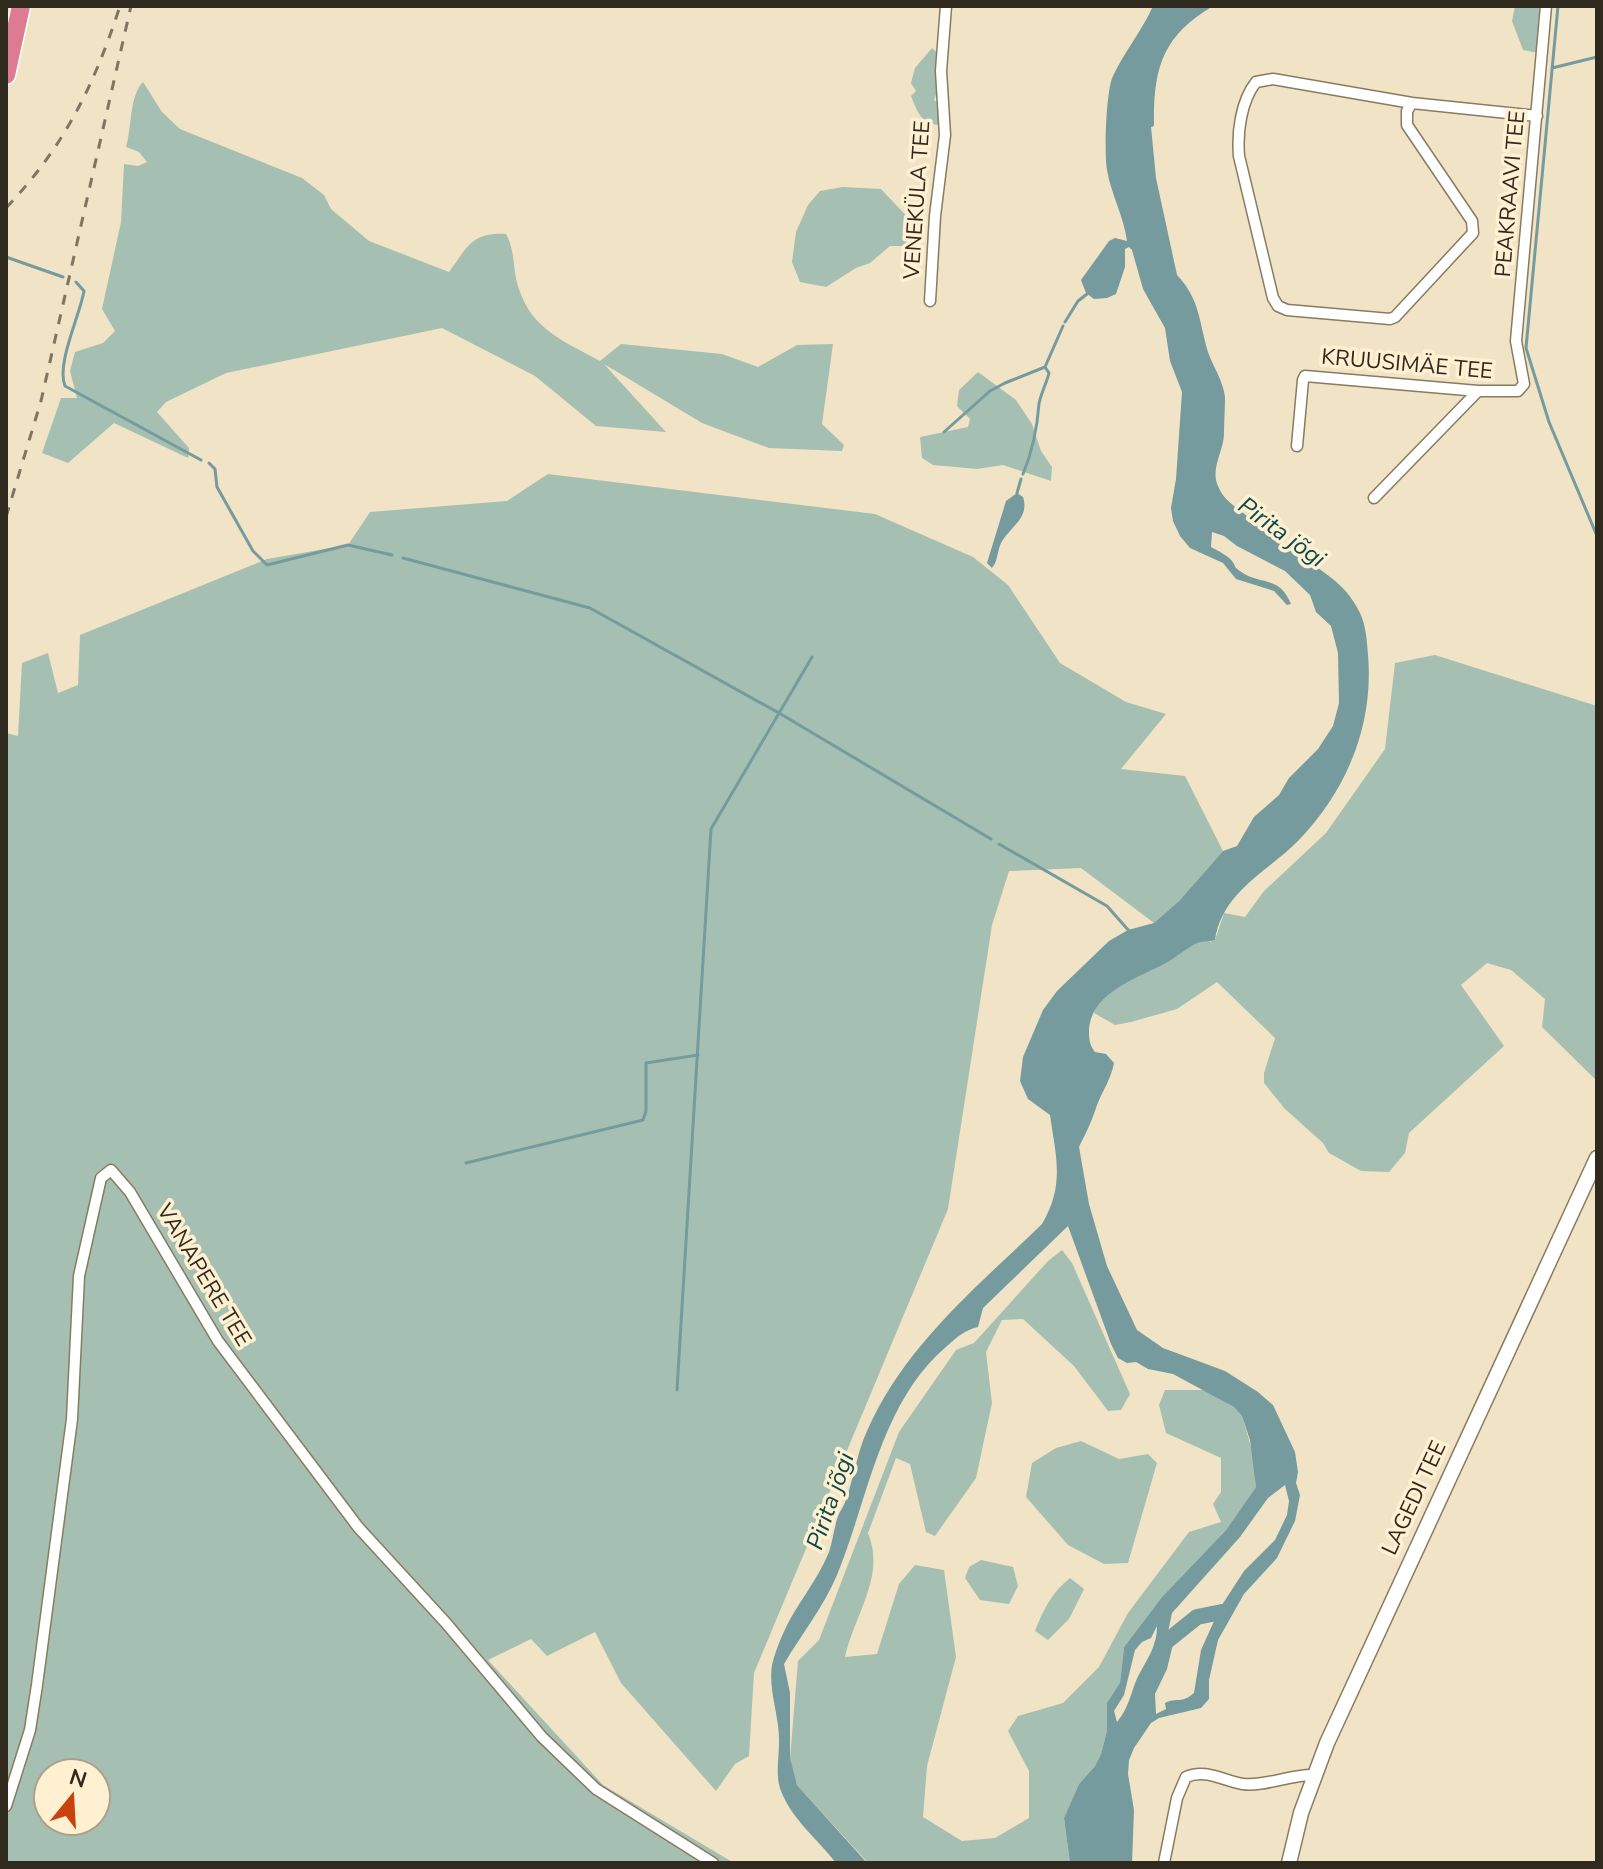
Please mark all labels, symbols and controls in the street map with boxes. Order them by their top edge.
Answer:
street label: PEAKRAAVI TEE [1488,110,1532,278]
street label: VENEKÜLA TEE [896,120,937,281]
street label: KRUUSIMÄE TEE [1320,342,1494,386]
water label: Pirita jõgi [1232,489,1333,575]
street label: VANAPERE TEE [149,1197,258,1352]
street label: LAGEDI TEE [1375,1436,1453,1560]
water label: Pirita jõgi [798,1448,862,1554]
north arrow [32,1757,112,1837]
text: N [65,1762,90,1796]

